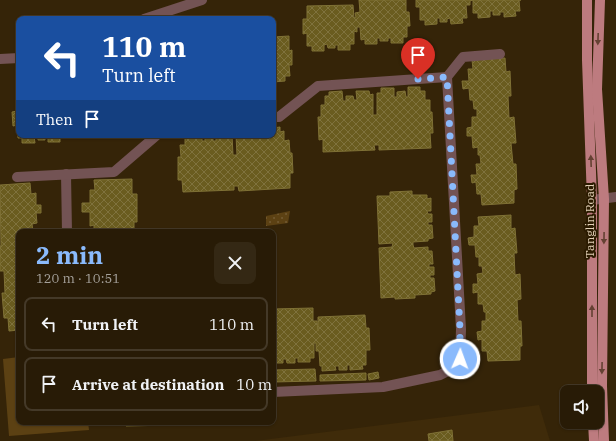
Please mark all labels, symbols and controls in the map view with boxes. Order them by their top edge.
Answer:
text: 110 m [102,28,186,65]
icon: left [36,32,88,84]
one-way arrow [595,33,602,45]
pin [401,38,435,79]
icon: arrive [407,44,429,66]
text: Turn left [102,64,176,87]
icon: arrive [81,108,103,130]
text: Then [36,110,73,129]
one-way arrow [588,154,594,167]
street label: Tanglin Road [582,184,597,258]
one-way arrow [601,232,607,245]
text: 2 min [36,239,103,271]
button: close [214,242,256,284]
text: 120 m · 10:51 [36,270,120,287]
one-way arrow [589,304,595,317]
icon: left [38,313,60,335]
text: Turn left [72,315,138,334]
text: 110 m [209,315,254,334]
position arrow [439,338,481,380]
one-way arrow [599,362,605,375]
icon: arrive [38,373,60,395]
text: Arrive at destination [72,375,224,394]
text: 10 m [236,375,272,394]
map controls [560,385,604,429]
button: sound [560,385,604,429]

